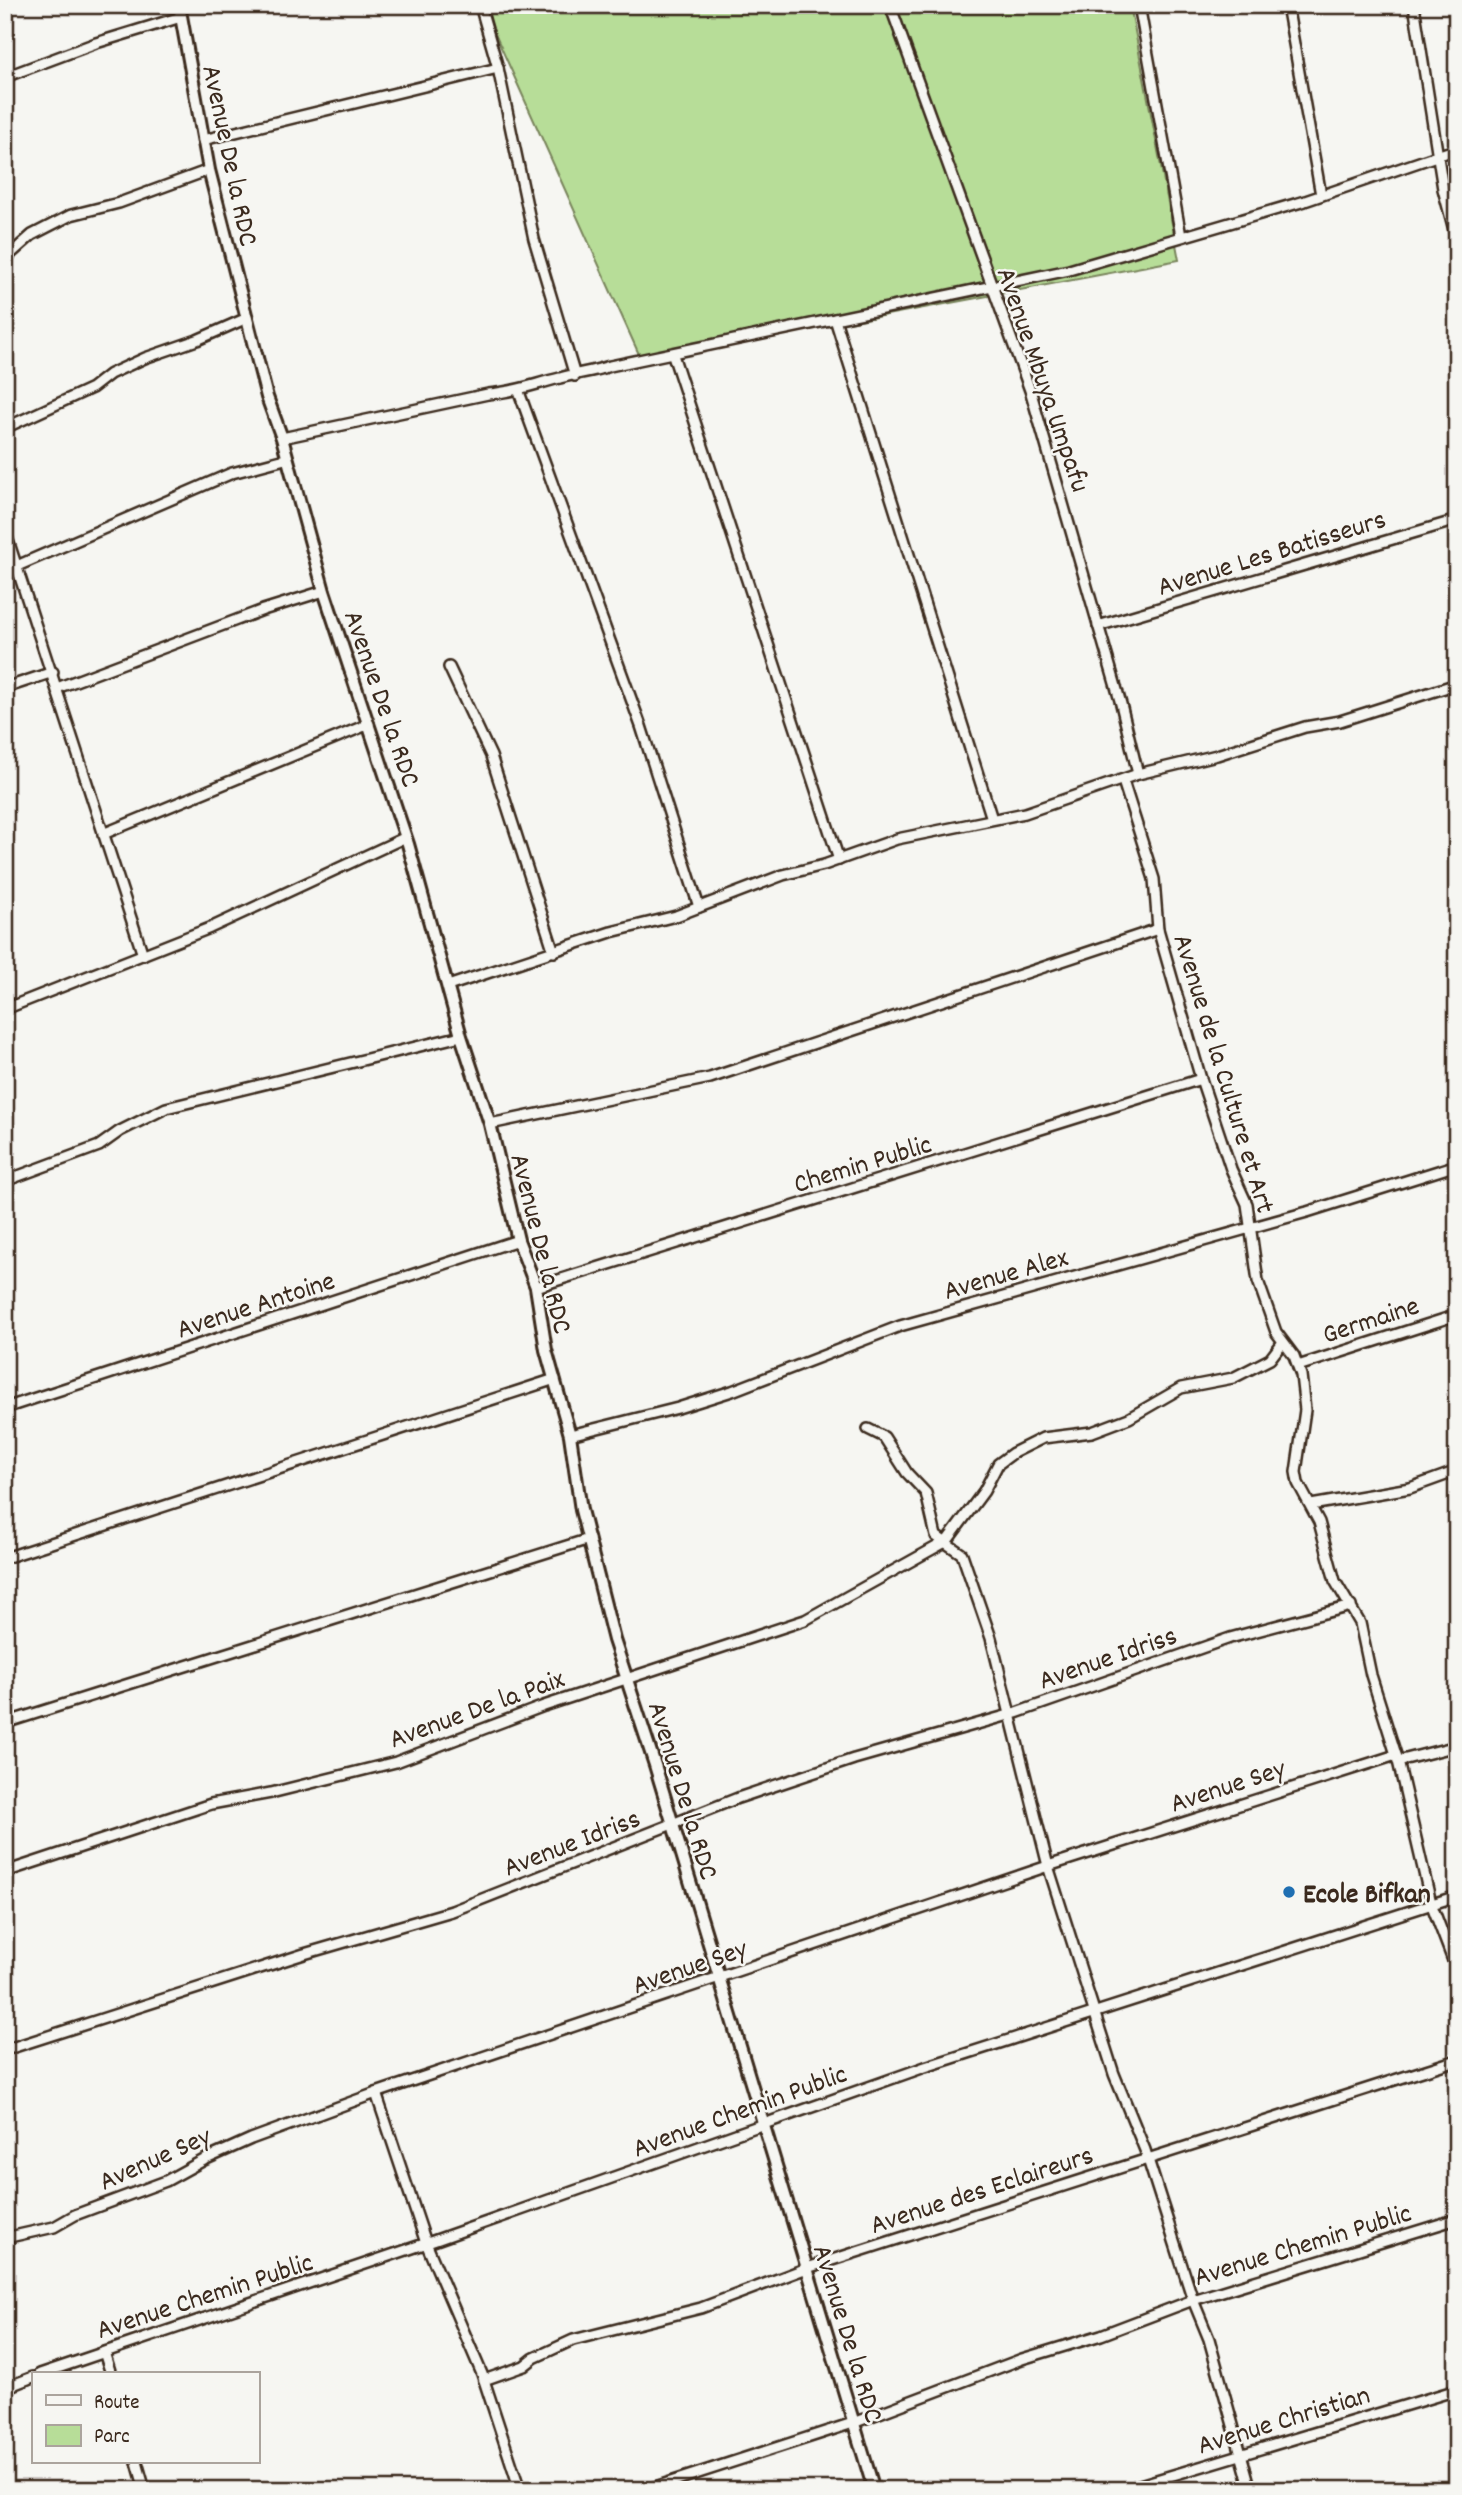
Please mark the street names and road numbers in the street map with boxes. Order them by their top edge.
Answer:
street label: Avenue De la RDC [188,62,266,251]
street label: Avenue Mbuya Umpafu [983,263,1097,498]
street label: Avenue Les Batisseurs [1153,502,1392,610]
street label: Avenue De la RDC [330,606,428,793]
street label: Avenue de la Culture et Art [1160,930,1283,1219]
street label: Chemin Public [789,1127,938,1207]
street label: Avenue De la RDC [496,1150,580,1339]
street label: Avenue Alex [939,1240,1073,1314]
street label: Avenue Antoine [172,1263,341,1352]
street label: Germaine [1318,1288,1425,1357]
street label: Avenue Idriss [1034,1618,1183,1703]
street label: Avenue De la Paix [385,1661,571,1762]
street label: Avenue De la RDC [634,1697,726,1886]
street label: Avenue Sey [1166,1751,1292,1826]
street label: Avenue Idriss [498,1801,647,1890]
street label: Avenue Sey [628,1931,754,2008]
street label: Avenue Chemin Public [628,2056,854,2171]
street label: Avenue Sey [94,2119,219,2204]
street label: Avenue des Eclaireurs [866,2138,1099,2248]
street label: Avenue Chemin Public [1190,2196,1417,2300]
street label: Avenue De la RDC [799,2240,891,2429]
street label: Avenue Chemin Public [92,2245,319,2353]
street label: Avenue Christian [1193,2378,1376,2468]

